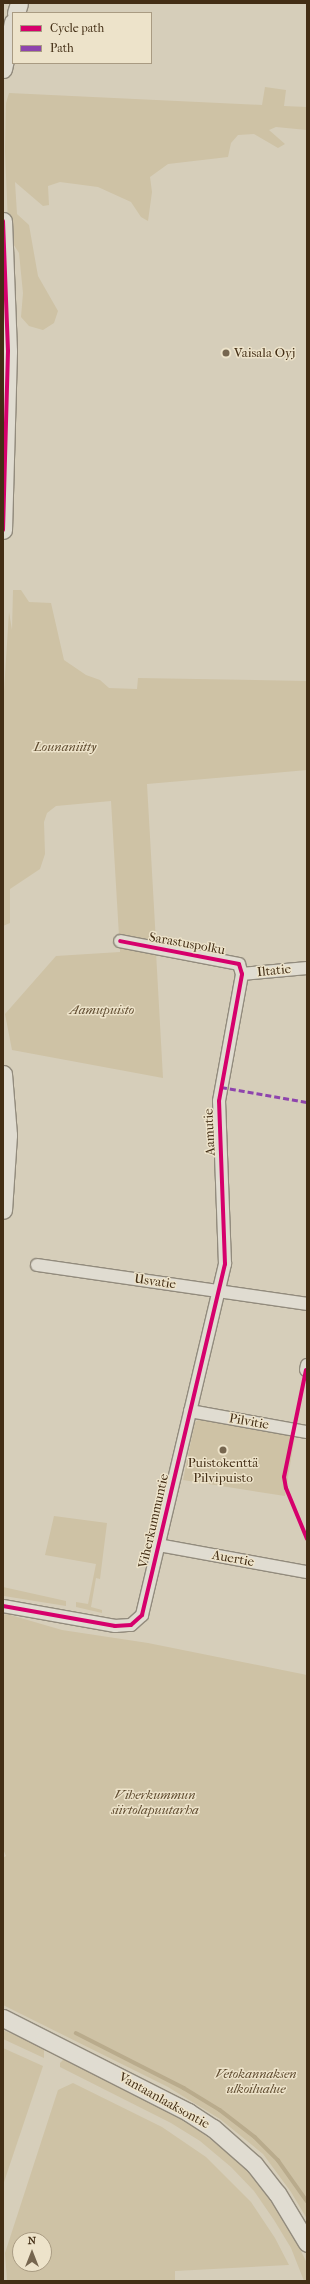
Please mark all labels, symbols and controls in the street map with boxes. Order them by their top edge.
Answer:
legend [12,12,152,64]
text: Cycle path [50,21,104,35]
text: Path [50,41,74,55]
place label: Vaisala Oyj [234,345,295,361]
marker: Vaisala Oyj [221,348,231,358]
park label: Lounaniitty [34,739,96,755]
street label: Sarastuspolku [148,930,226,958]
street label: Iltatie [256,961,292,981]
park label: Aamupuisto [70,1002,134,1018]
street label: Aamutie [201,1108,219,1156]
street label: Usvatie [133,1271,177,1293]
street label: Pilvitie [228,1411,270,1433]
marker: Puistokenttä Pilvipuisto [218,1445,228,1455]
place label: Puistokenttä Pilvipuisto [188,1456,258,1487]
street label: Viherkummuntie [136,1472,172,1570]
street label: Auertie [211,1548,255,1570]
park label: Viherkummun siirtolapuutarha [111,1788,199,1819]
park label: Vetokannaksen ulkoilualue [215,2067,297,2098]
street label: Vantaanlaaksontie [116,2070,212,2132]
north arrow [12,2232,52,2272]
text: N [28,2234,36,2247]

